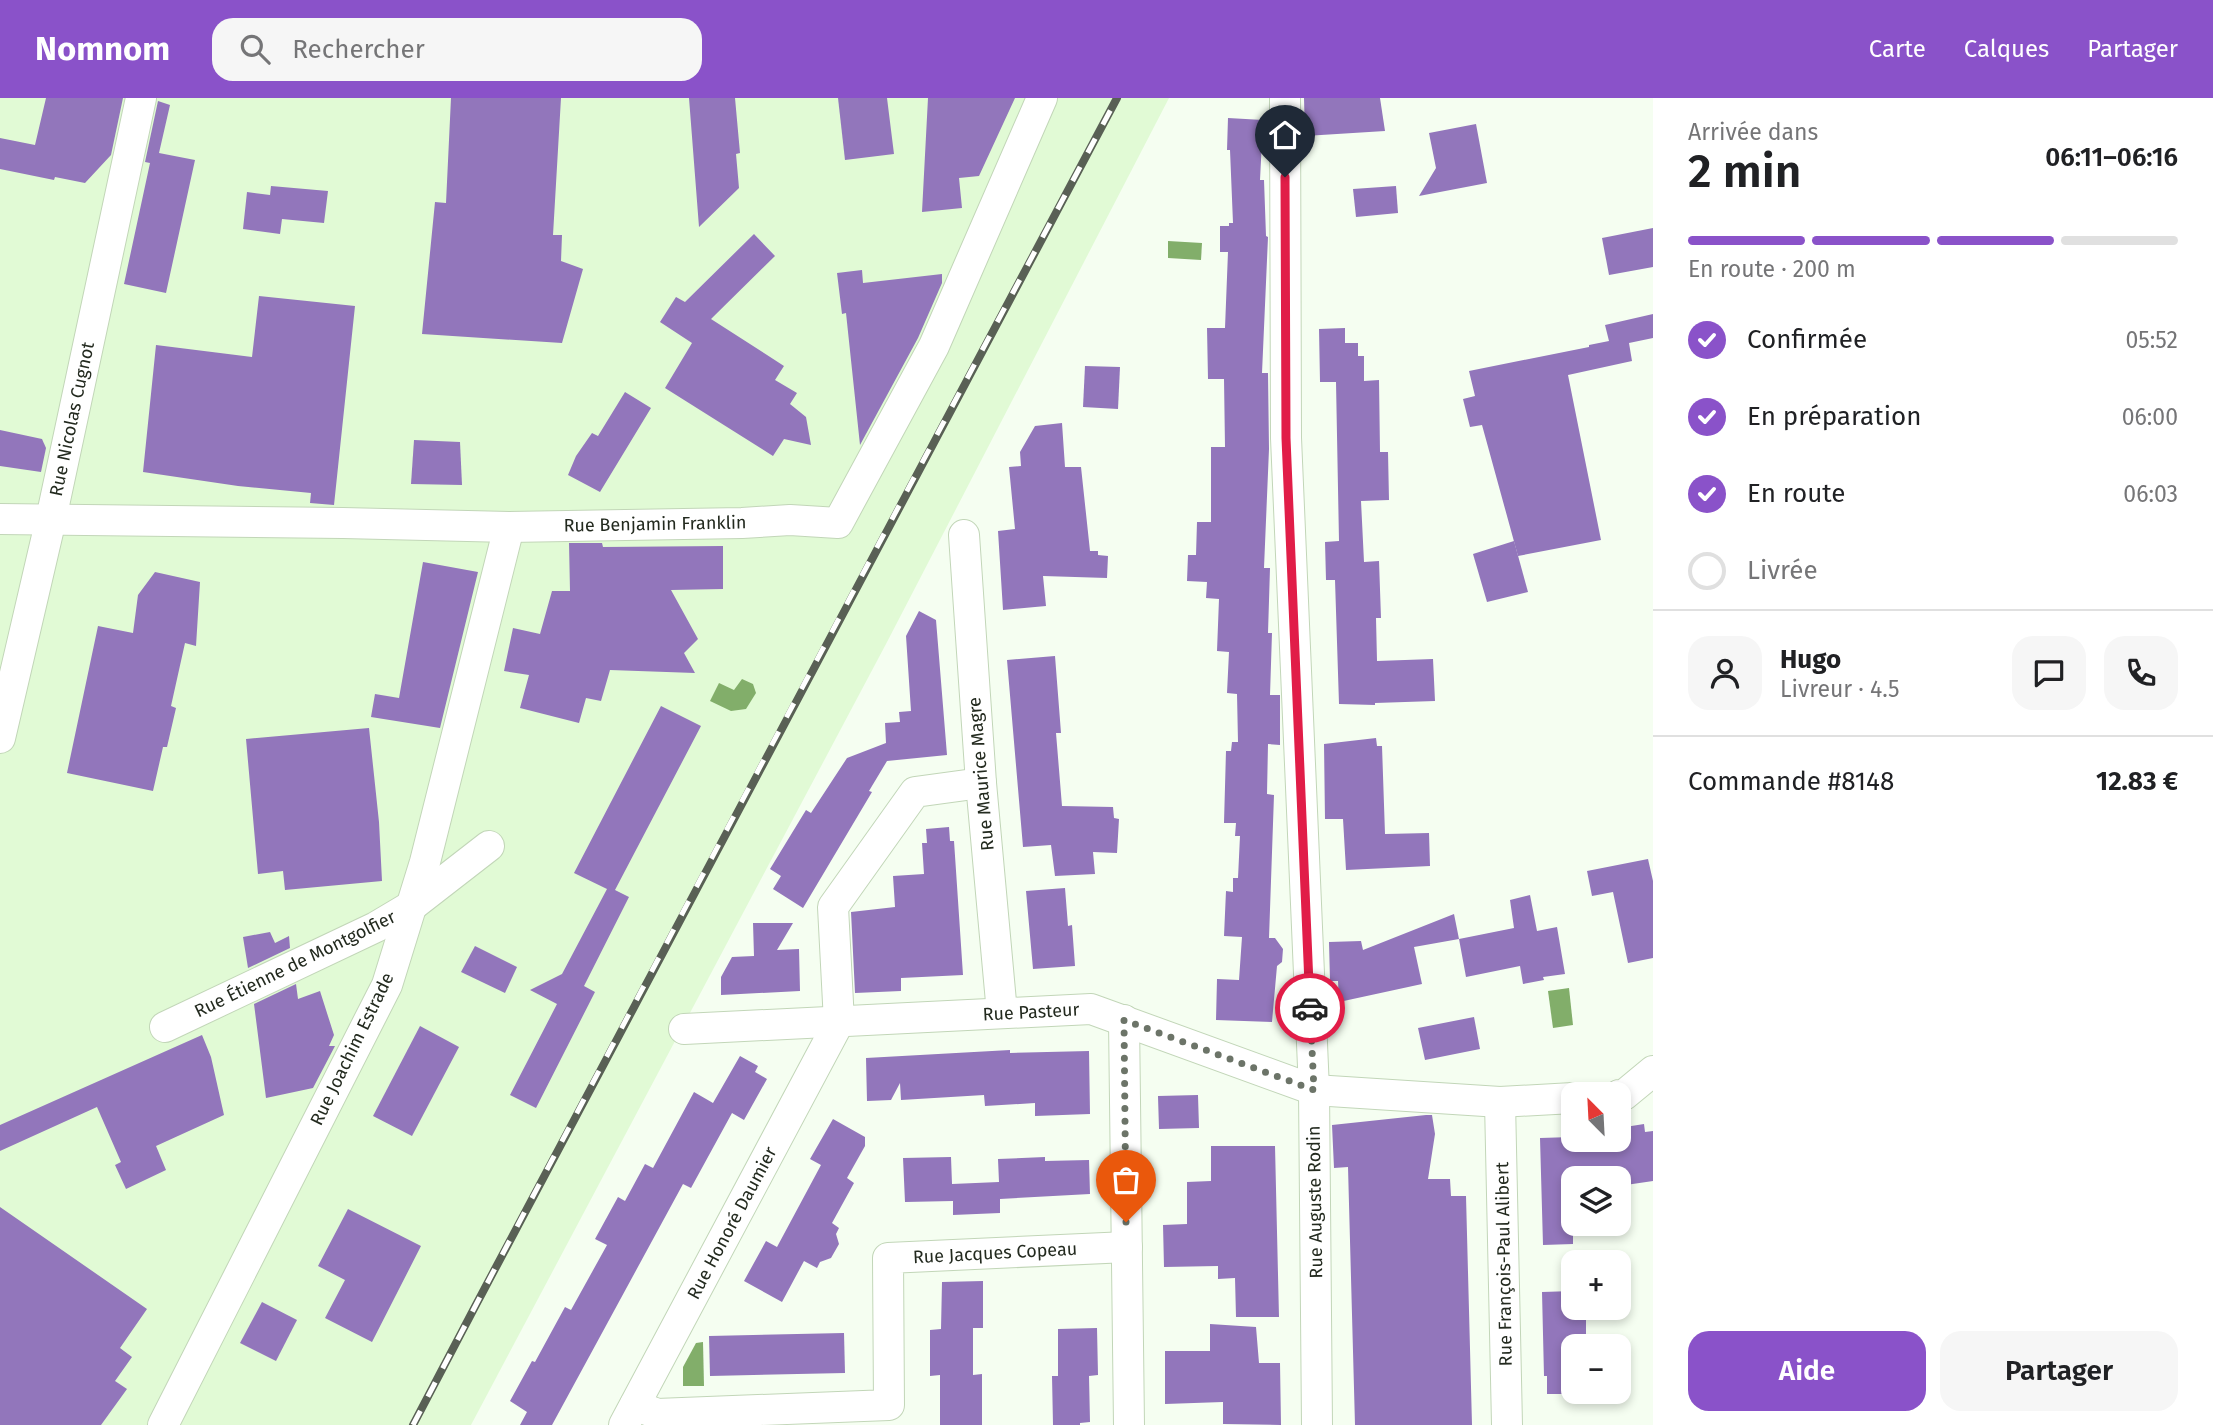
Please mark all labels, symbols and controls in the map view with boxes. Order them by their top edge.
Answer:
search box [212,18,702,81]
text: Nomnom [35,29,170,69]
icon: search [236,30,274,68]
text: Rechercher [292,34,425,65]
text: Carte [1869,35,1926,63]
text: Calques [1964,35,2049,63]
text: Partager [2087,35,2178,63]
pin [1255,105,1315,177]
icon: home [1266,116,1304,154]
text: Arrivée dans [1688,118,1818,146]
text: 06:11–06:16 [2045,142,2178,173]
text: 2 min [1688,144,1801,199]
text: En route · 200 m [1688,255,1856,283]
icon: check [1688,321,1726,359]
text: Confirmée [1747,324,1867,355]
text: 05:52 [2125,326,2178,354]
street label: Rue Nicolas Cugnot [45,339,99,498]
icon: check [1688,398,1726,436]
text: En préparation [1747,401,1921,432]
text: 06:00 [2122,403,2178,431]
icon: check [1688,475,1726,513]
text: En route [1747,478,1846,509]
text: 06:03 [2123,480,2178,508]
street label: Rue Benjamin Franklin [563,511,747,537]
text: Livrée [1747,555,1818,586]
button: person [1688,636,1762,710]
button: chat [2012,636,2086,710]
button: phone [2104,636,2178,710]
text: Hugo [1780,644,1841,675]
text: Livreur · 4.5 [1780,675,1899,703]
street label: Rue Maurice Magre [963,696,999,852]
text: Commande #8148 [1688,766,1894,797]
text: 12.83 € [2096,766,2178,797]
street label: Rue Étienne de Montgolfier [190,905,399,1022]
street label: Rue Joachim Estrade [305,969,399,1129]
courier [1275,973,1345,1043]
icon: car [1291,989,1329,1027]
street label: Rue Pasteur [982,998,1080,1026]
north arrow [1561,1082,1631,1152]
map controls [1561,1082,1631,1404]
street label: Rue Auguste Rodin [1303,1125,1327,1279]
street label: Rue Honoré Daumier [682,1143,782,1303]
pin [1096,1150,1156,1222]
icon: bag [1107,1161,1145,1199]
street label: Rue François-Paul Alibert [1491,1161,1517,1366]
button: layers [1561,1166,1631,1236]
street label: Rue Jacques Copeau [912,1238,1078,1268]
button: + [1561,1250,1631,1320]
button: Aide [1688,1331,1926,1411]
button: Partager [1940,1331,2178,1411]
button: − [1561,1334,1631,1404]

